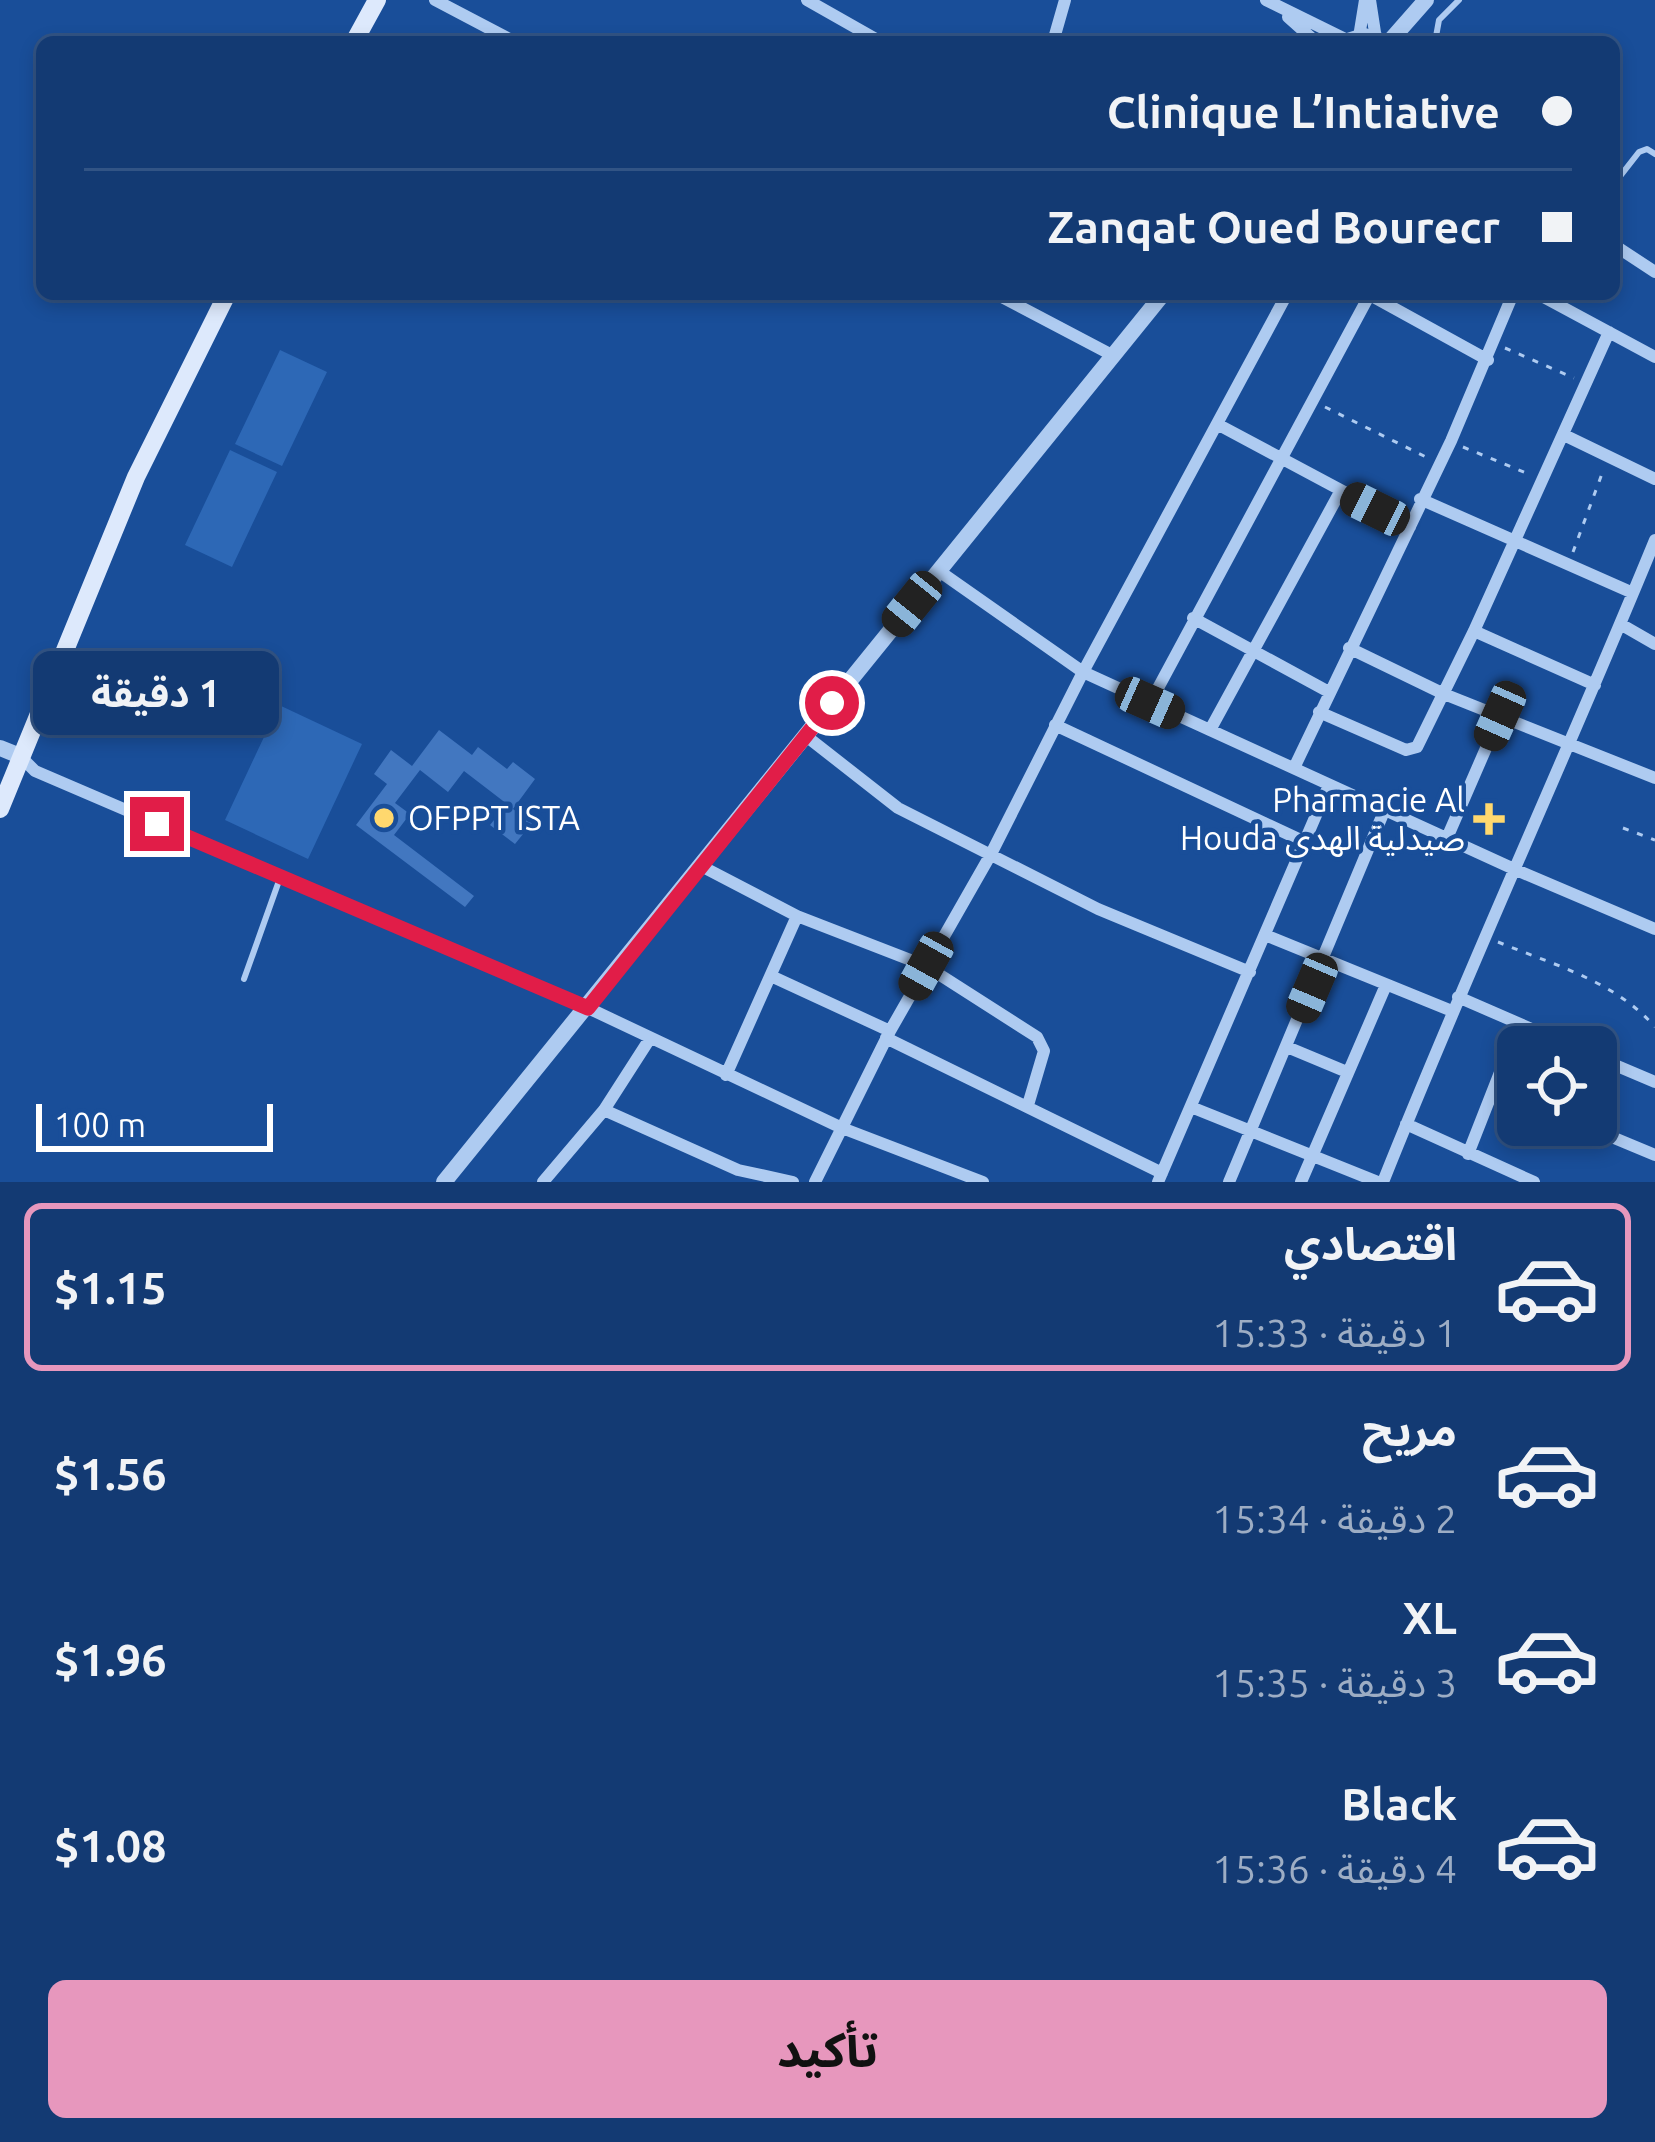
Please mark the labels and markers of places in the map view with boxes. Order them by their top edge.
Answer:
place label: Pharmacie Al Houda صيدلية الهدى [1180,781,1465,858]
place label: OFPPT ISTA [408,799,581,836]
marker: OFPPT ISTA [371,805,397,831]
marker: Pharmacie Al Houda صيدلية الهدى [1476,806,1502,832]

